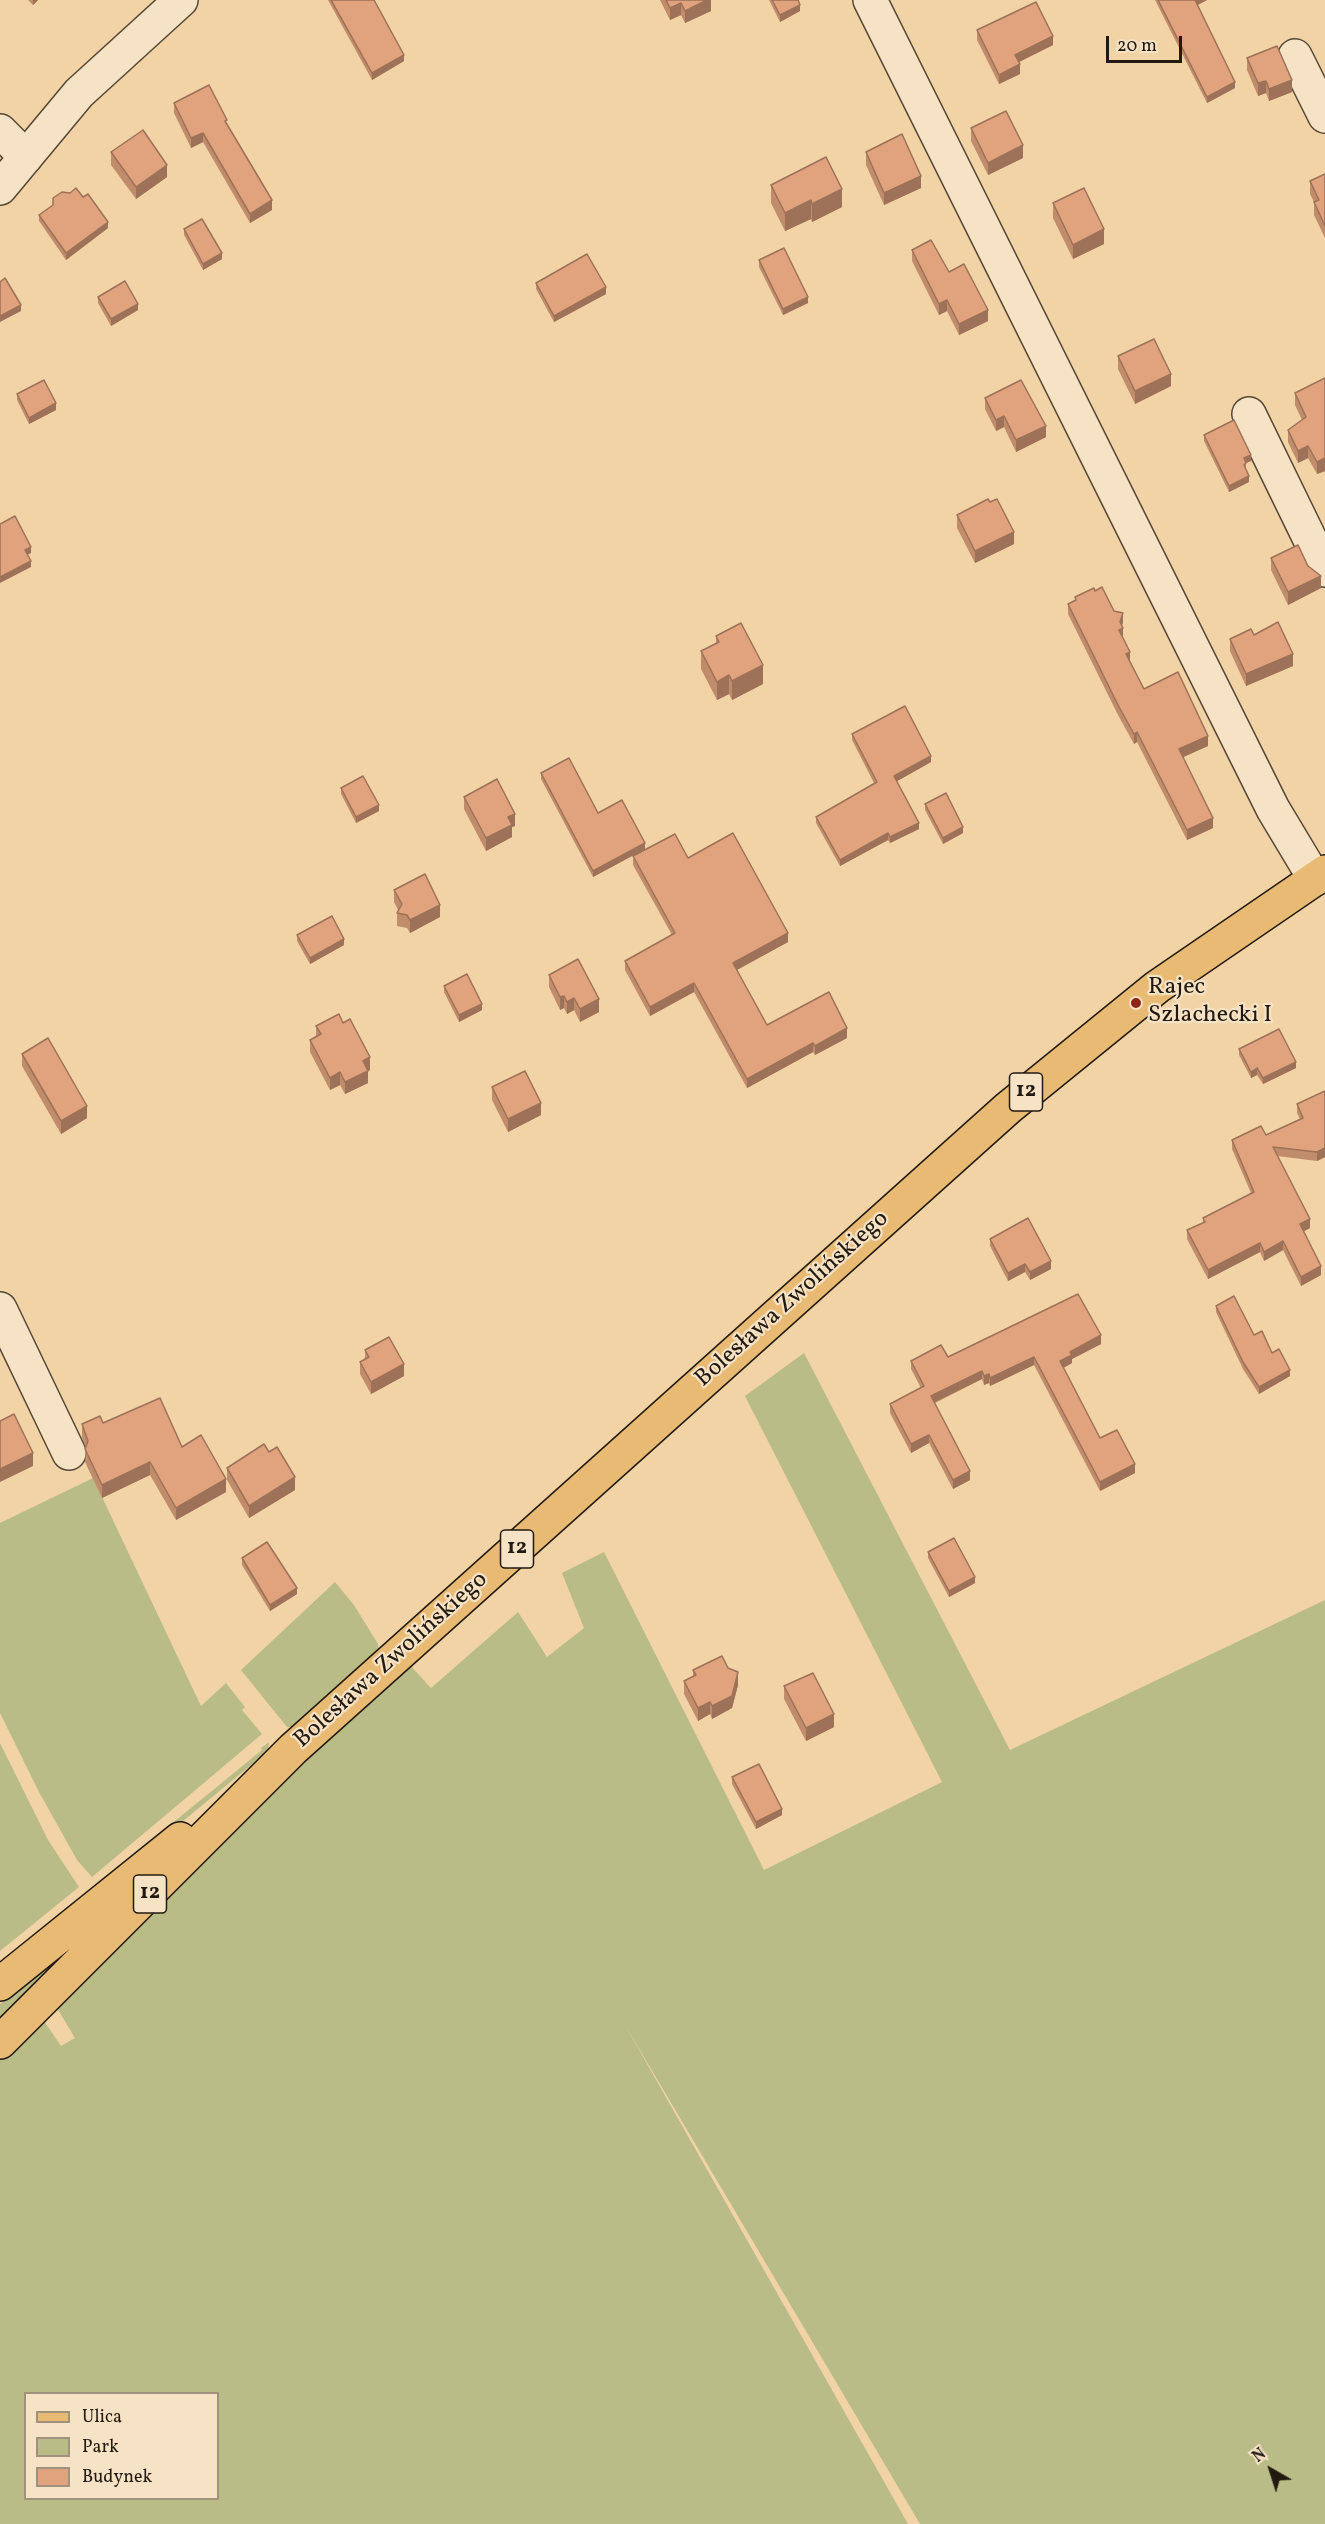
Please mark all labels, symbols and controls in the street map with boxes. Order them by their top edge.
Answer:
scale bar [1109,24,1186,62]
text: 20 m [1117,34,1157,59]
place label: Rajec Szlachecki I [1148,975,1272,1031]
marker: Rajec Szlachecki I [1129,996,1143,1010]
road number: 12 [1010,1073,1042,1111]
street label: Bolesława Zwolińskiego [690,1205,896,1395]
road number: 12 [500,1530,534,1568]
street label: Bolesława Zwolińskiego [289,1566,495,1756]
road number: 12 [134,1875,166,1913]
legend [24,2392,219,2500]
text: Ulica [82,2405,122,2430]
text: Park [82,2435,119,2460]
north arrow [1241,2440,1301,2500]
text: N [1248,2444,1271,2468]
text: Budynek [82,2465,152,2490]

